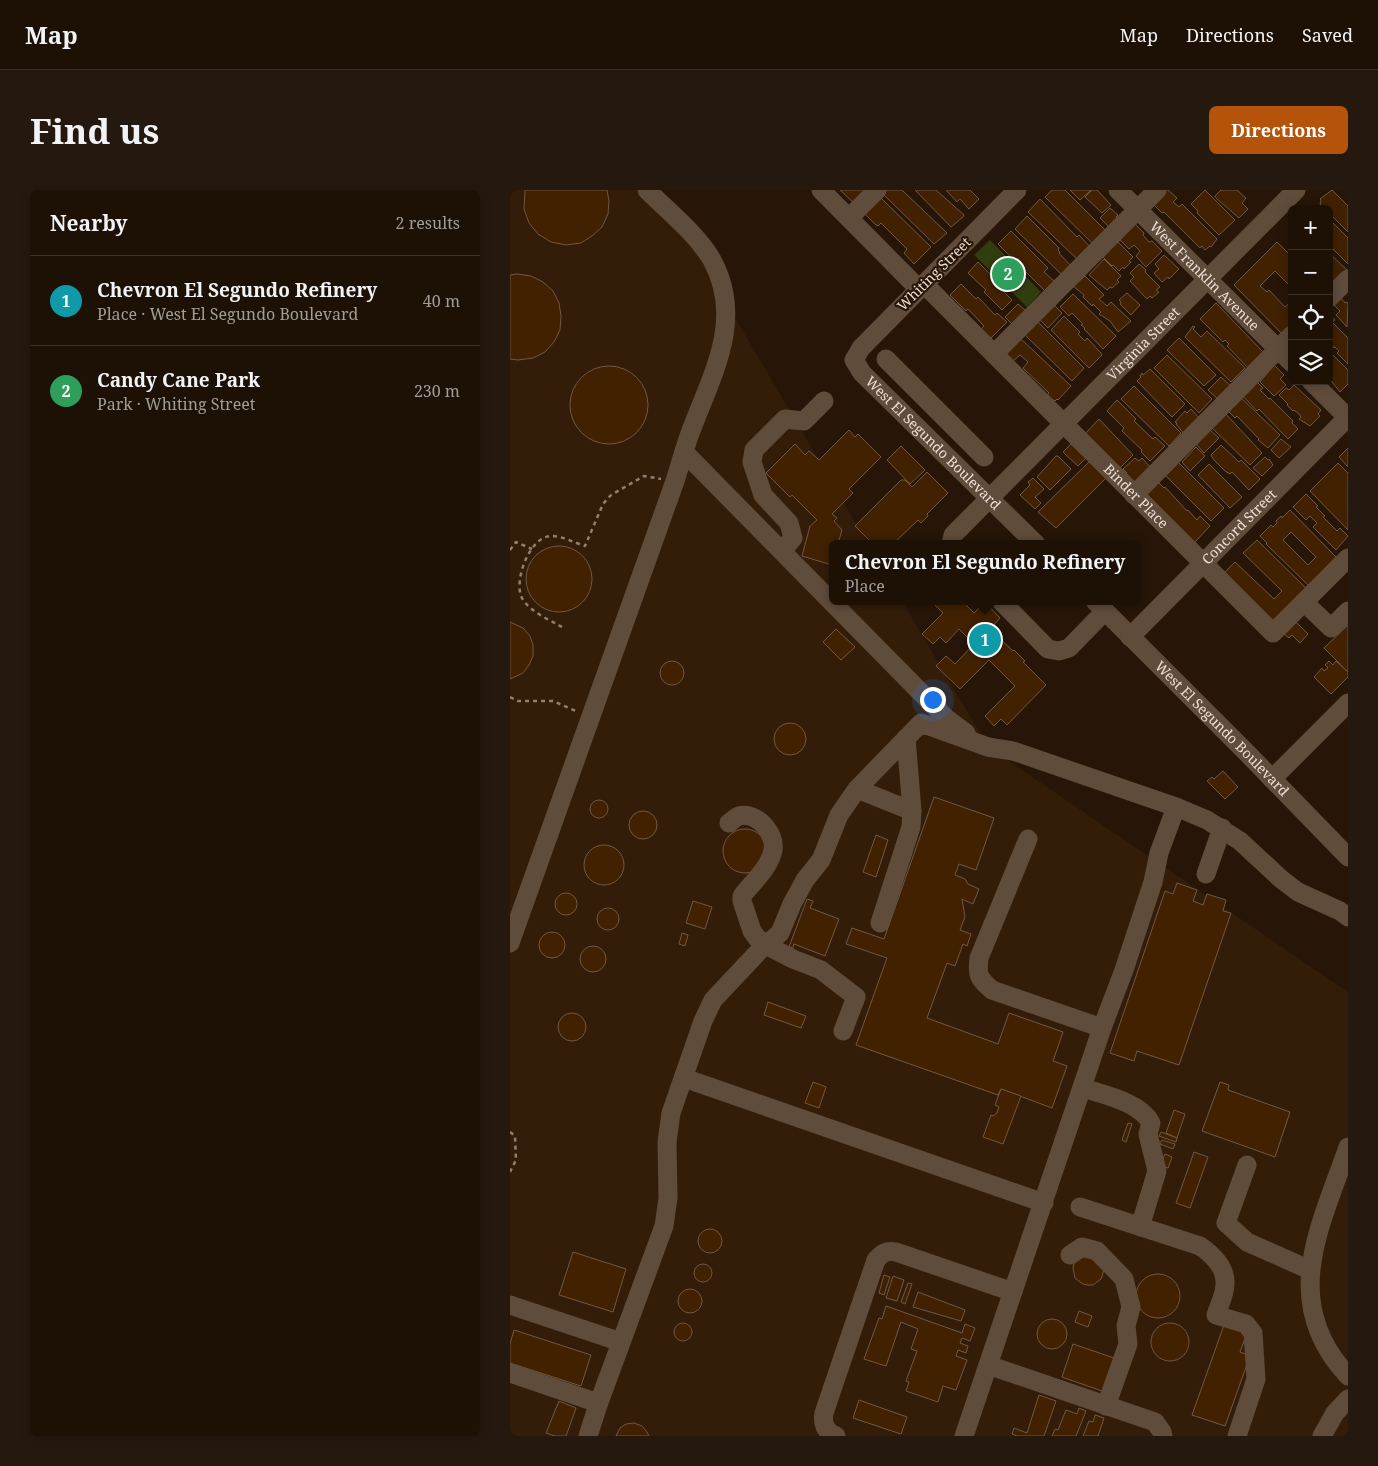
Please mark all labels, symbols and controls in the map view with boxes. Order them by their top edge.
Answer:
text: Map [25,18,78,51]
text: Map [1120,23,1158,47]
text: Directions [1186,23,1274,47]
text: Saved [1302,23,1353,47]
button: Directions [1209,106,1348,154]
text: Find us [30,107,159,154]
map controls [1288,205,1333,385]
button: + [1288,205,1333,250]
text: Nearby [50,209,128,237]
text: 2 results [396,212,460,234]
street label: West Franklin Avenue [1146,217,1264,334]
street label: Whiting Street [893,233,975,315]
button: − [1288,250,1333,295]
pin: 2 [992,255,1024,293]
text: Chevron El Segundo Refinery [97,277,377,303]
text: 1 [61,290,71,312]
text: 40 m [423,290,460,312]
button: locate [1288,295,1333,340]
street label: Virginia Street [1102,302,1184,384]
text: Place · West El Segundo Boulevard [97,303,358,325]
button: layers [1288,340,1333,385]
text: Candy Cane Park [97,367,260,393]
street label: West El Segundo Boulevard [862,372,1006,514]
text: 2 [61,380,71,402]
text: 230 m [414,380,460,402]
text: Park · Whiting Street [97,393,255,415]
street label: Binder Place [1100,459,1173,532]
street label: Concord Street [1197,485,1280,568]
popup [829,540,1141,605]
text: Chevron El Segundo Refinery [845,549,1125,575]
text: Place [845,575,885,597]
pin: 1 [969,621,1001,659]
street label: West El Segundo Boulevard [1151,656,1294,800]
your location [920,687,946,713]

